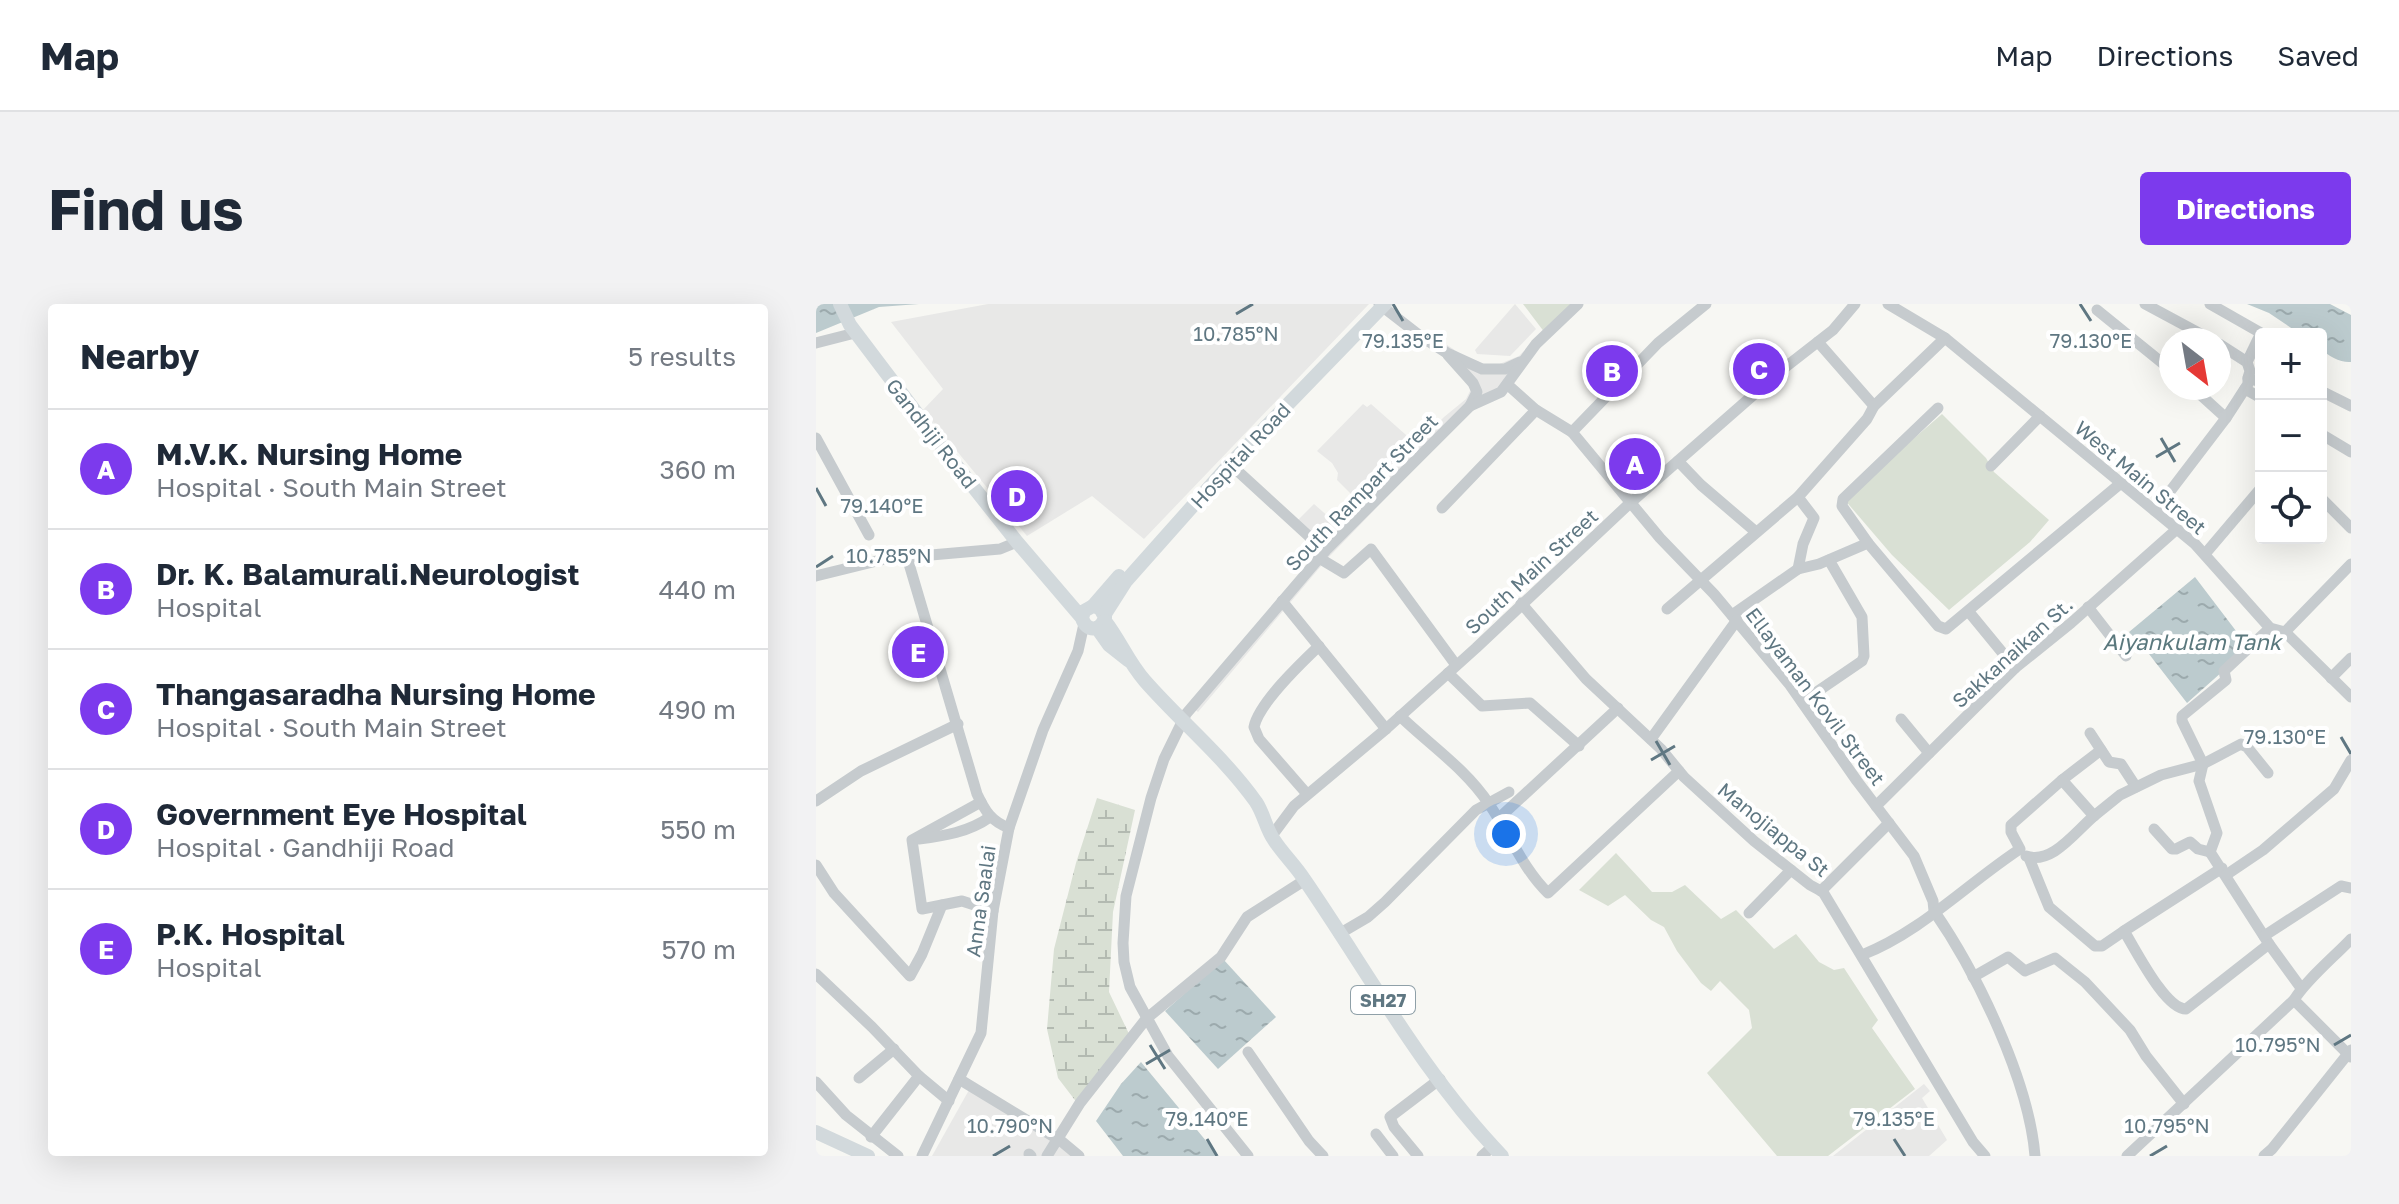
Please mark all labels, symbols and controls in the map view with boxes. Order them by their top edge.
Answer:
text: Map [40,33,119,78]
text: Map [1995,39,2052,72]
text: Directions [2096,39,2233,72]
text: Saved [2277,39,2359,72]
button: Directions [2140,172,2351,245]
text: Find us [48,175,244,242]
text: 10.785°N [1193,321,1279,345]
text: 79.135°E [1362,328,1444,352]
text: 79.130°E [2050,328,2132,352]
north arrow [2159,328,2231,400]
map controls [2255,328,2327,544]
button: + [2255,328,2327,400]
text: Nearby [80,336,200,376]
pin: C [1733,339,1785,399]
text: 5 results [628,341,736,372]
pin: B [1586,341,1638,401]
street label: Gandhiji Road [882,373,982,493]
street label: Hospital Road [1185,397,1295,513]
button: − [2255,400,2327,472]
street label: South Rampart Street [1280,409,1442,575]
street label: West Main Street [2070,415,2212,539]
pin: A [1609,434,1661,494]
text: M.V.K. Nursing Home [156,436,462,472]
text: A [97,454,115,485]
text: 360 m [659,454,736,485]
pin: D [991,466,1043,526]
text: Hospital · South Main Street [156,472,507,503]
button: locate [2255,472,2327,544]
text: 79.140°E [841,493,924,517]
street label: South Main Street [1460,503,1602,639]
text: 10.785°N [846,543,932,567]
text: Dr. K. Balamurali.Neurologist [156,556,580,592]
text: B [97,574,115,605]
text: 440 m [659,574,736,605]
text: Hospital [156,592,262,623]
street label: Sakkanaikan St. [1947,592,2077,712]
street label: Ellayaman Kovil Street [1741,602,1891,790]
pin: E [892,622,944,682]
water label: Aiyankulam Tank [2103,628,2284,655]
text: Thangasaradha Nursing Home [156,676,596,712]
text: C [97,694,115,725]
text: 490 m [659,694,736,725]
text: Hospital · South Main Street [156,712,507,743]
text: 79.130°E [2244,724,2326,748]
street label: Manojiappa St [1714,777,1834,881]
text: Government Eye Hospital [156,796,527,832]
text: D [97,814,115,845]
text: 550 m [660,814,736,845]
your location [1486,814,1526,854]
text: Hospital · Gandhiji Road [156,832,454,863]
street label: Anna Saalai [960,843,1000,959]
text: P.K. Hospital [156,916,345,952]
text: E [98,934,114,965]
text: 570 m [662,934,736,965]
text: Hospital [156,952,262,983]
road number: SH27 [1351,986,1415,1014]
text: 10.795°N [2235,1032,2321,1056]
text: 79.140°E [1166,1106,1249,1130]
text: 79.135°E [1853,1106,1935,1130]
text: 10.790°N [967,1113,1053,1137]
text: 10.795°N [2124,1113,2210,1137]

